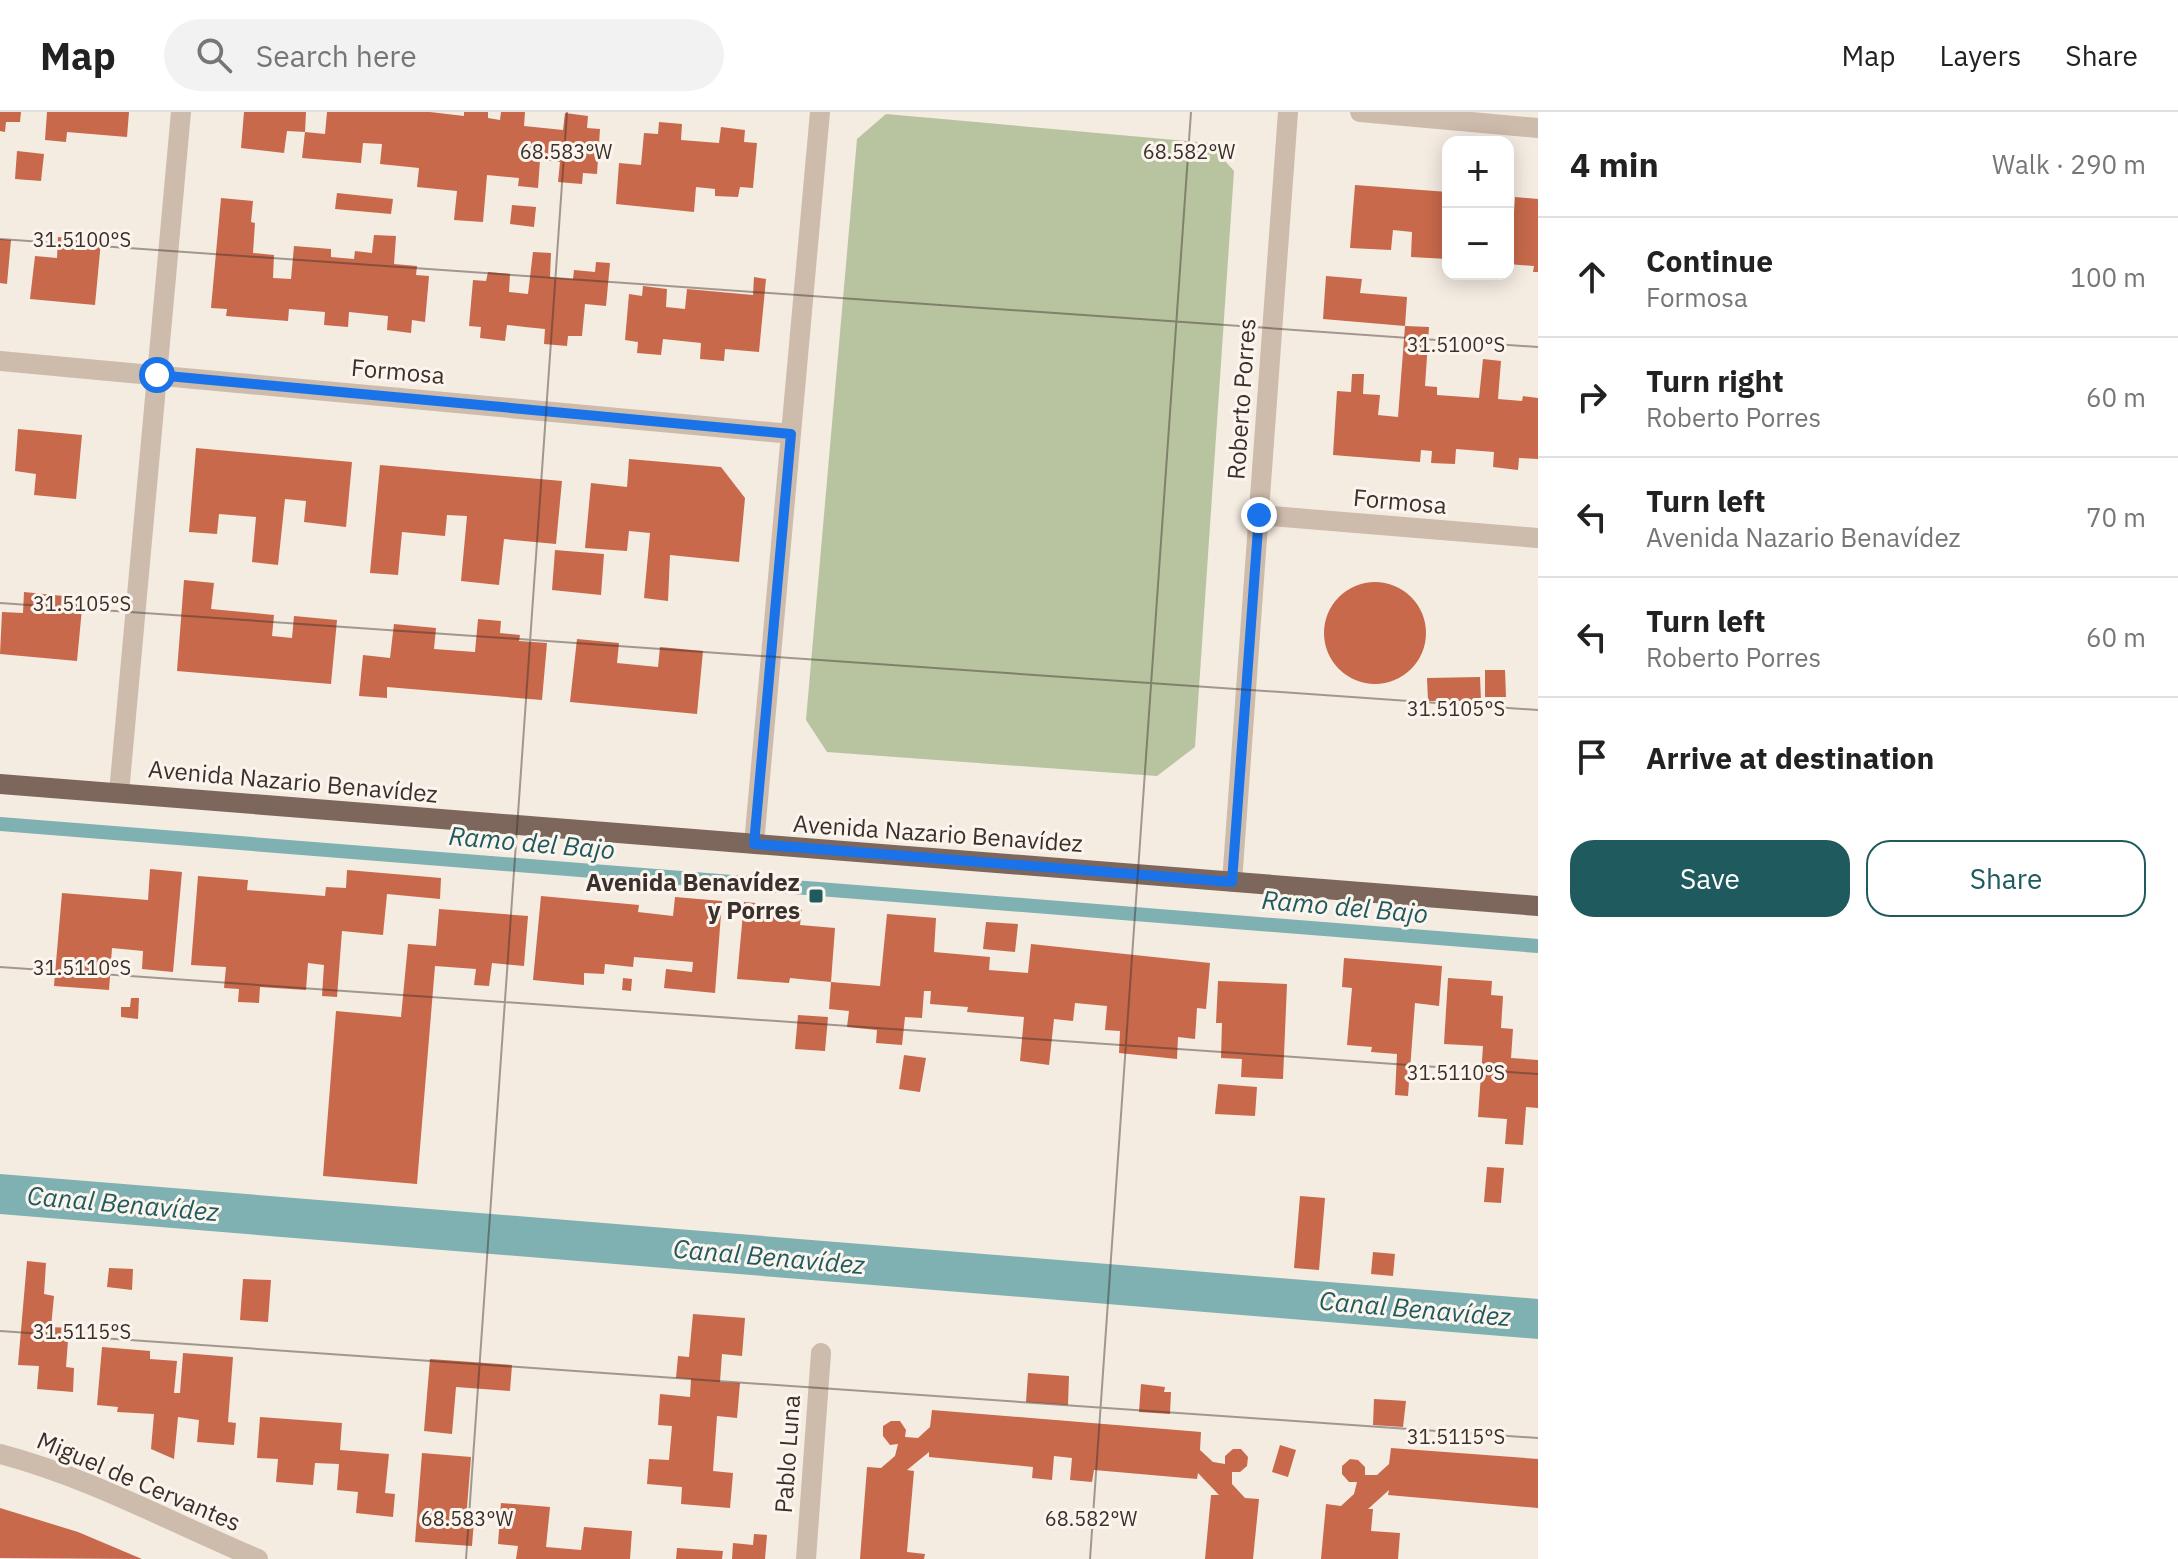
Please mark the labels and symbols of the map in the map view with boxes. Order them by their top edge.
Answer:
text: 68.583°W [520,138,612,165]
text: 68.582°W [1143,138,1235,165]
text: 31.5100°S [33,226,131,253]
street label: Roberto Porres [1219,317,1263,481]
text: 31.5100°S [1407,331,1505,358]
street label: Formosa [350,351,446,391]
route start [139,357,175,393]
street label: Formosa [1352,481,1448,521]
route end [1241,497,1277,533]
text: 31.5105°S [33,590,131,617]
text: 31.5105°S [1407,695,1505,722]
street label: Avenida Nazario Benavídez [147,752,439,810]
street label: Avenida Nazario Benavídez [792,807,1084,859]
water label: Ramo del Bajo [447,818,617,866]
place label: Avenida Benavídez y Porres [586,866,800,926]
water label: Ramo del Bajo [1260,882,1430,930]
marker: Avenida Benavídez y Porres [807,887,825,905]
text: 31.5110°S [33,954,131,981]
text: 31.5110°S [1407,1059,1505,1086]
water label: Canal Benavídez [26,1178,220,1228]
water label: Canal Benavídez [672,1231,866,1281]
water label: Canal Benavídez [1318,1283,1512,1333]
text: 31.5115°S [33,1318,131,1345]
street label: Pablo Luna [767,1394,807,1514]
text: 31.5115°S [1407,1423,1505,1450]
street label: Miguel de Cervantes [32,1424,246,1538]
text: 68.583°W [421,1505,513,1532]
text: 68.582°W [1045,1505,1137,1532]

